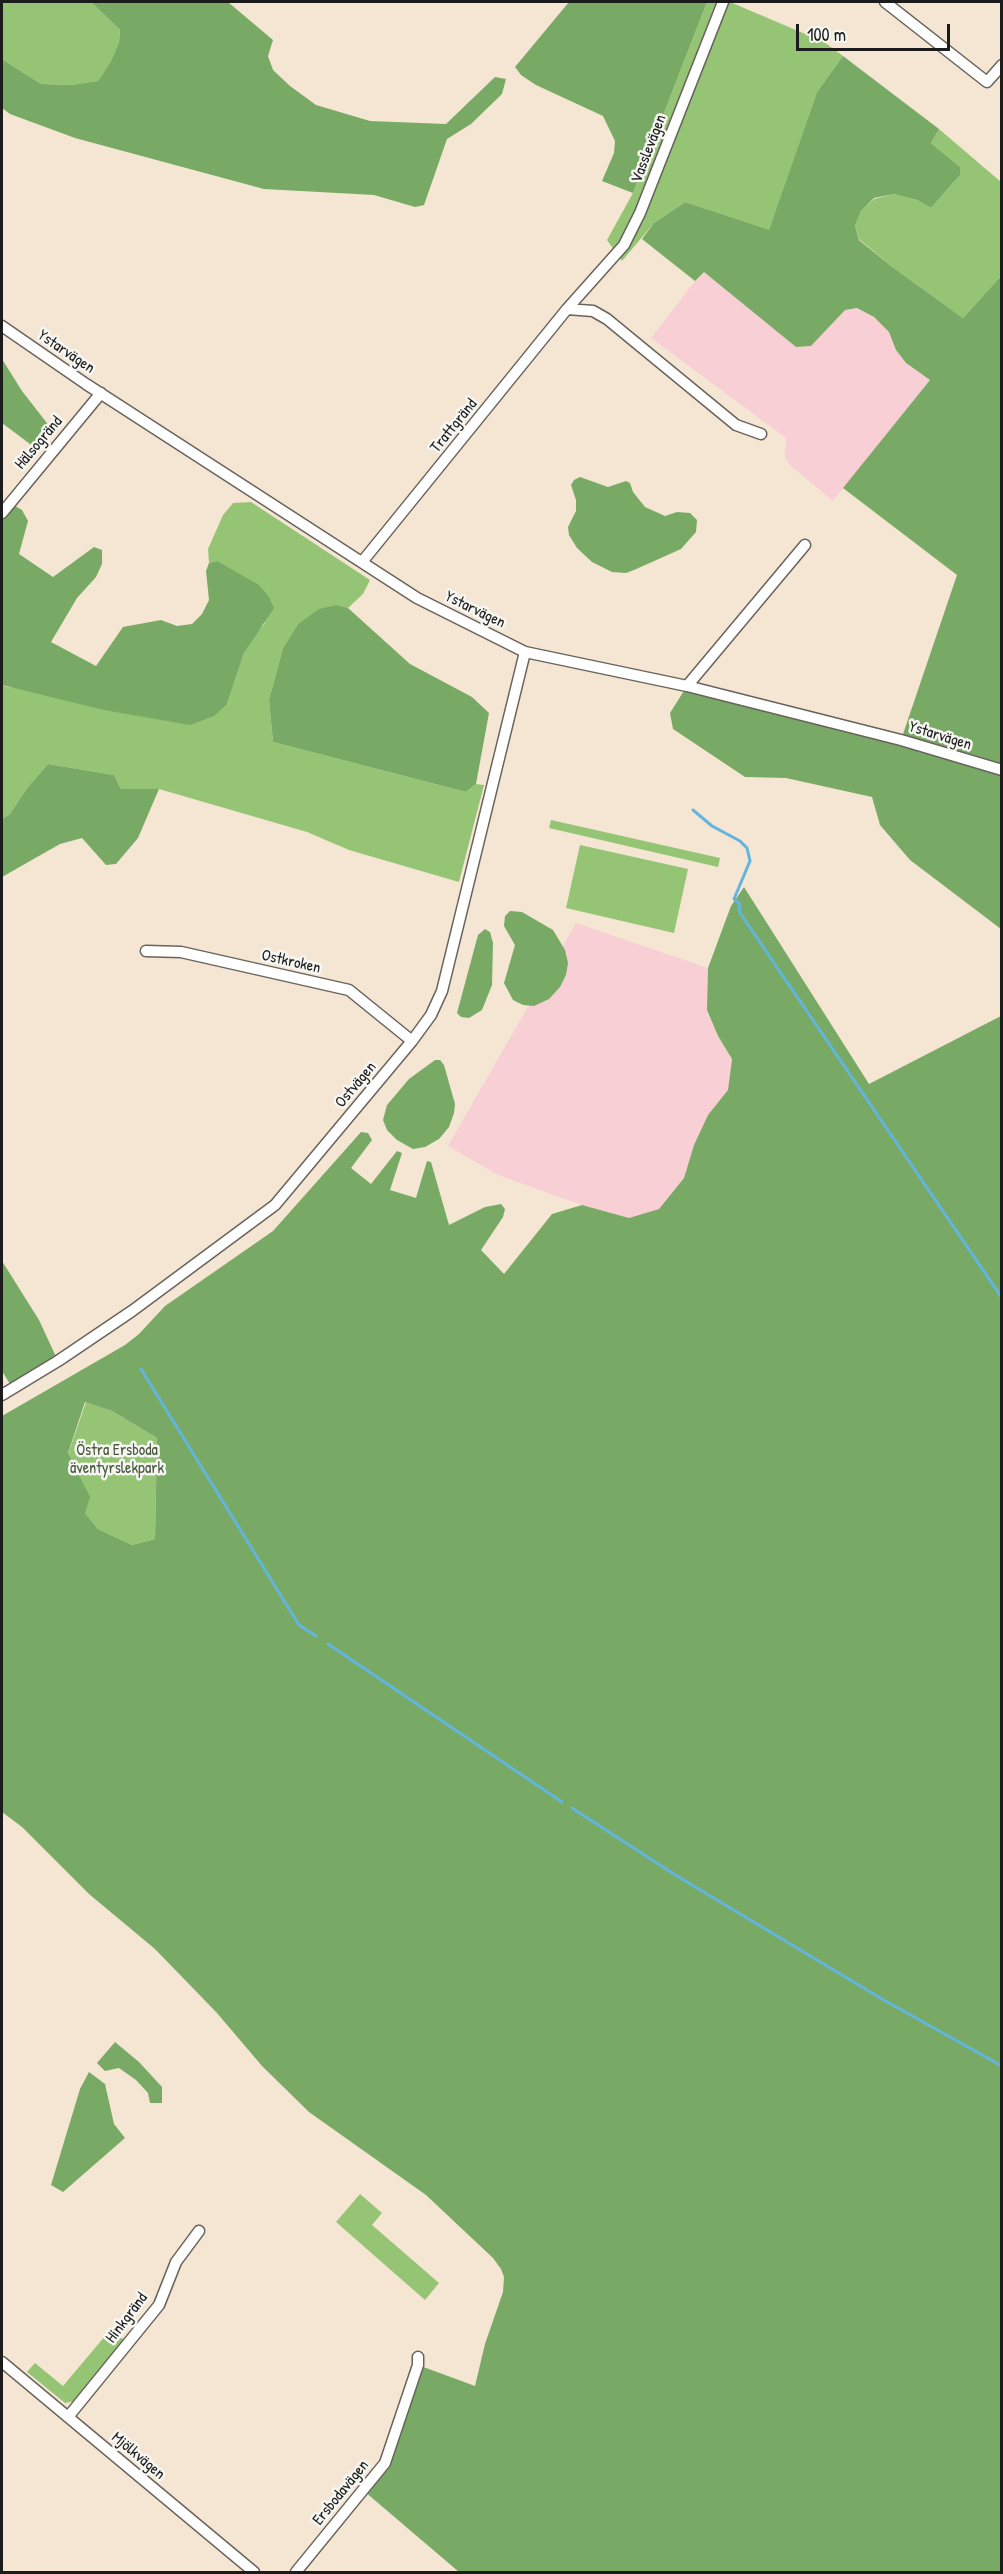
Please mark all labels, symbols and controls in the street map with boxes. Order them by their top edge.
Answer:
scale bar [799,12,954,50]
text: 100 m [807,22,846,47]
street label: Vasslevägen [627,112,671,186]
street label: Ystarvägen [34,326,98,378]
street label: Trattgränd [426,395,482,457]
street label: Hälsogränd [11,412,67,474]
street label: Ystarvägen [442,587,508,633]
street label: Ystarvägen [906,717,974,755]
street label: Ostkroken [260,946,322,978]
street label: Ostvägen [331,1058,381,1112]
park label: Östra Ersboda äventyrslekpark [70,1441,164,1479]
street label: Hinkgränd [102,2289,152,2347]
street label: Mjölkvägen [107,2428,169,2484]
street label: Ersbodavägen [309,2457,373,2529]

